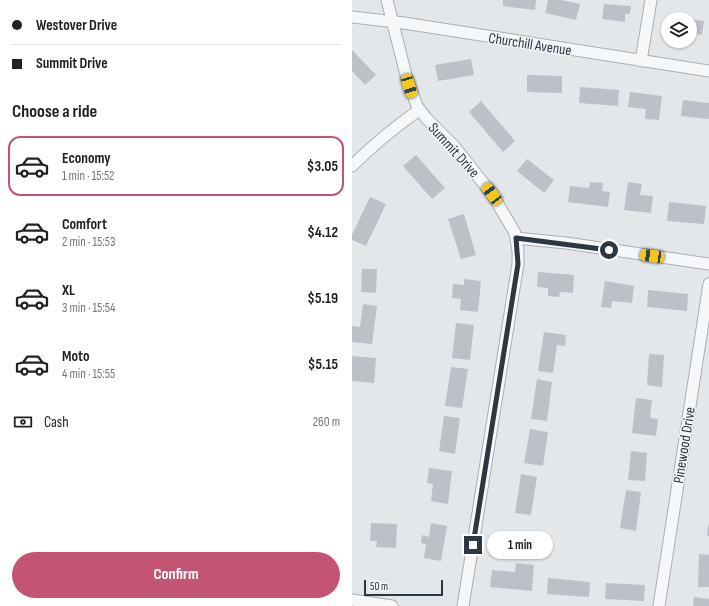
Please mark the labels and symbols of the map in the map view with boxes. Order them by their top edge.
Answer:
street label: Churchill Avenue [487,29,573,60]
car [400,73,418,99]
street label: Summit Drive [424,119,483,182]
car [480,181,504,207]
route start [600,241,618,259]
car [639,248,665,264]
street label: Pinewood Drive [669,405,700,485]
callout: 1 min [487,531,553,559]
route end [464,536,482,554]
scale bar [364,578,443,597]

